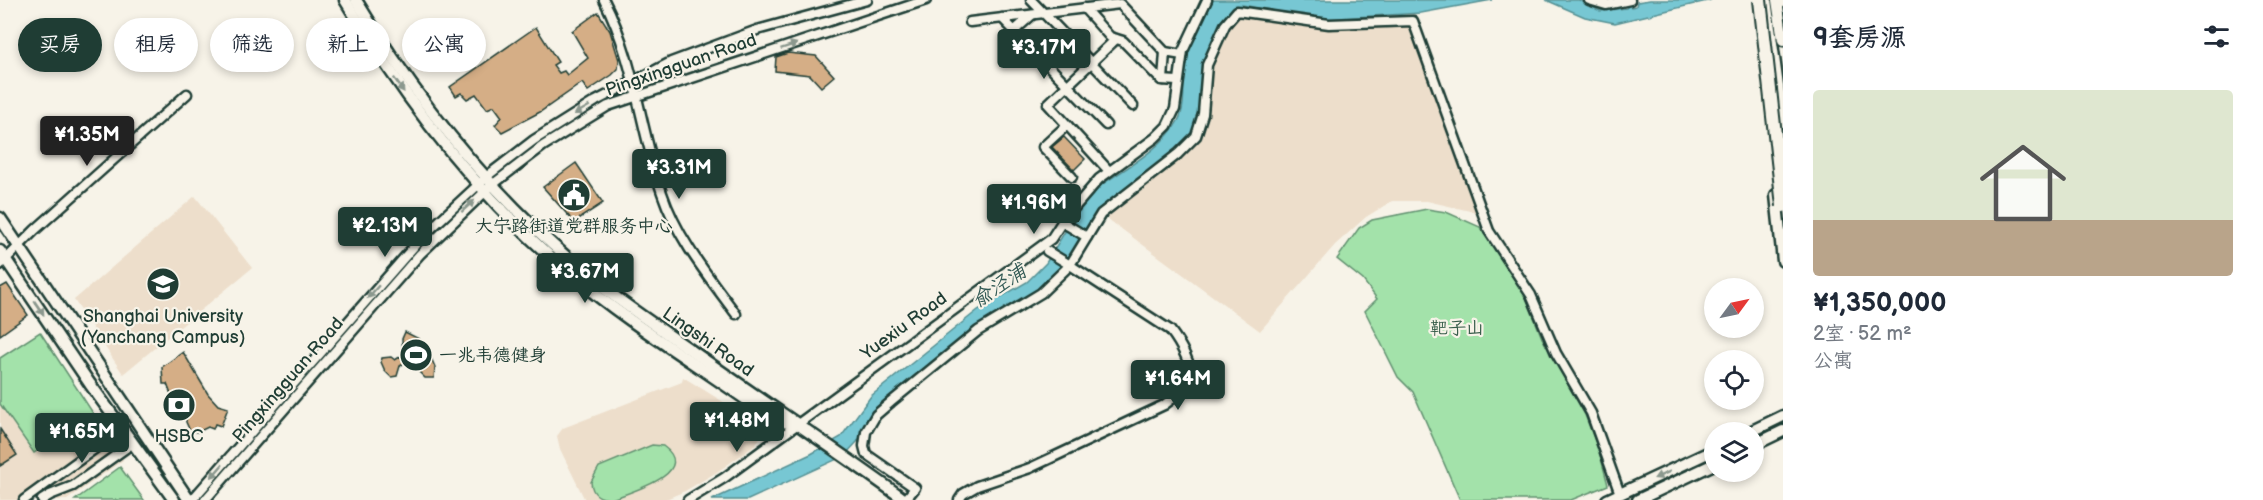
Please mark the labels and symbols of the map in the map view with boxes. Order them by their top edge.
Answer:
street label: Pingxingguan Road [603,29,759,101]
pin: ¥3.17M [995,29,1093,80]
one-way arrow [780,41,798,50]
one-way arrow [393,76,405,92]
one-way arrow [574,104,590,115]
pin: ¥1.35M [38,116,136,167]
pin: ¥3.31M [630,149,728,200]
public building icon: 大宁路街道党群服务中心 [556,177,592,213]
pin: ¥1.96M [985,184,1083,235]
one-way arrow [460,200,475,213]
pin: ¥2.13M [336,207,434,258]
place label: 大宁路街道党群服务中心 [475,216,673,237]
pin: ¥3.67M [536,253,634,304]
water label: 俞泾浦 [967,258,1033,313]
school or university icon: Shanghai University (Yanchang Campus) [145,266,181,302]
north arrow [1704,278,1764,338]
one-way arrow [367,284,380,299]
street label: Yuexiu Road [856,288,951,365]
one-way arrow [33,300,45,316]
street label: Lingshi Road [658,303,758,381]
place label: Shanghai University (Yanchang Campus) [81,306,245,348]
street label: Pingxingguan Road [228,313,348,447]
park label: 靶子山 [1430,318,1484,339]
sports icon: 一兆韦德健身 [398,337,434,373]
place label: 一兆韦德健身 [439,345,547,366]
pin: ¥1.64M [1129,360,1227,411]
bank icon: HSBC [161,387,197,423]
pin: ¥1.48M [688,402,786,453]
pin: ¥1.65M [33,413,131,464]
place label: HSBC [154,426,204,447]
one-way arrow [211,463,224,479]
one-way arrow [1652,470,1670,480]

